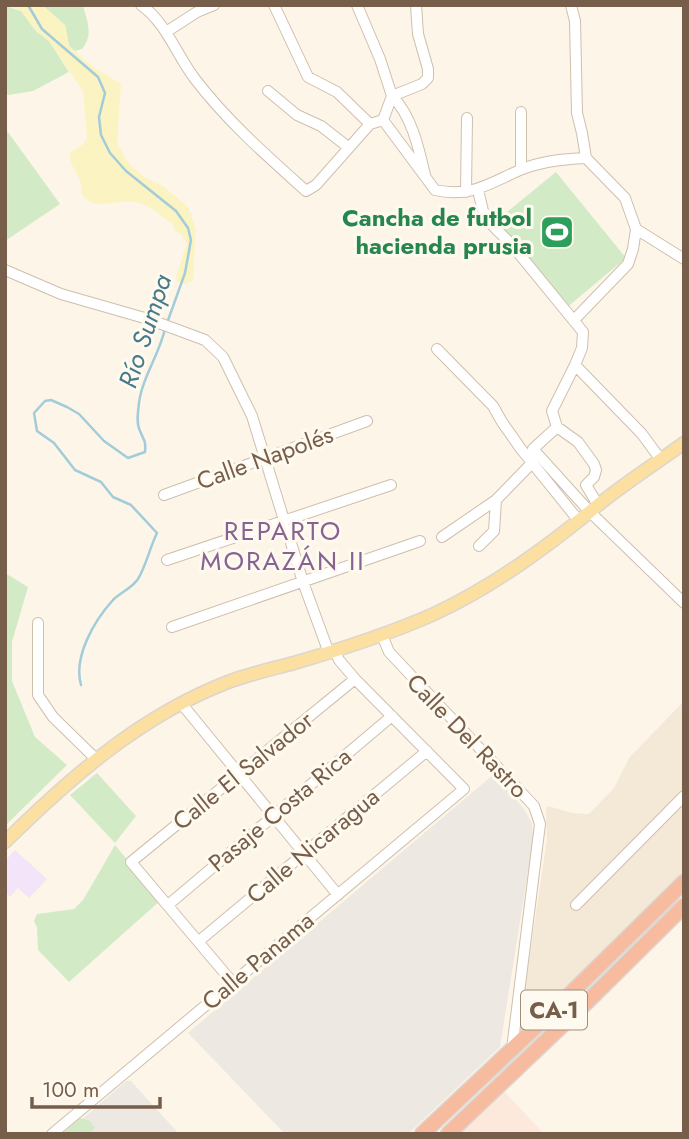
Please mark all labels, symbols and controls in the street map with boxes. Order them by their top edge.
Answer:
place label: Cancha de futbol hacienda prusia [342,200,532,263]
sports icon: Cancha de futbol hacienda prusia [538,213,576,251]
water label: Río Sumpa [109,269,181,393]
street label: Calle Napolés [192,417,338,498]
district label: REPARTO MORAZÁN II [200,512,366,580]
street label: Calle Del Rastro [399,665,536,806]
street label: Calle El Salvador [165,702,321,838]
street label: Pasaje Costa Rica [201,739,359,880]
street label: Calle Nicaragua [239,779,387,912]
street label: Calle Panama [194,903,321,1018]
road number: CA-1 [521,990,587,1030]
scale bar [32,1066,159,1110]
text: 100 m [42,1075,99,1105]

